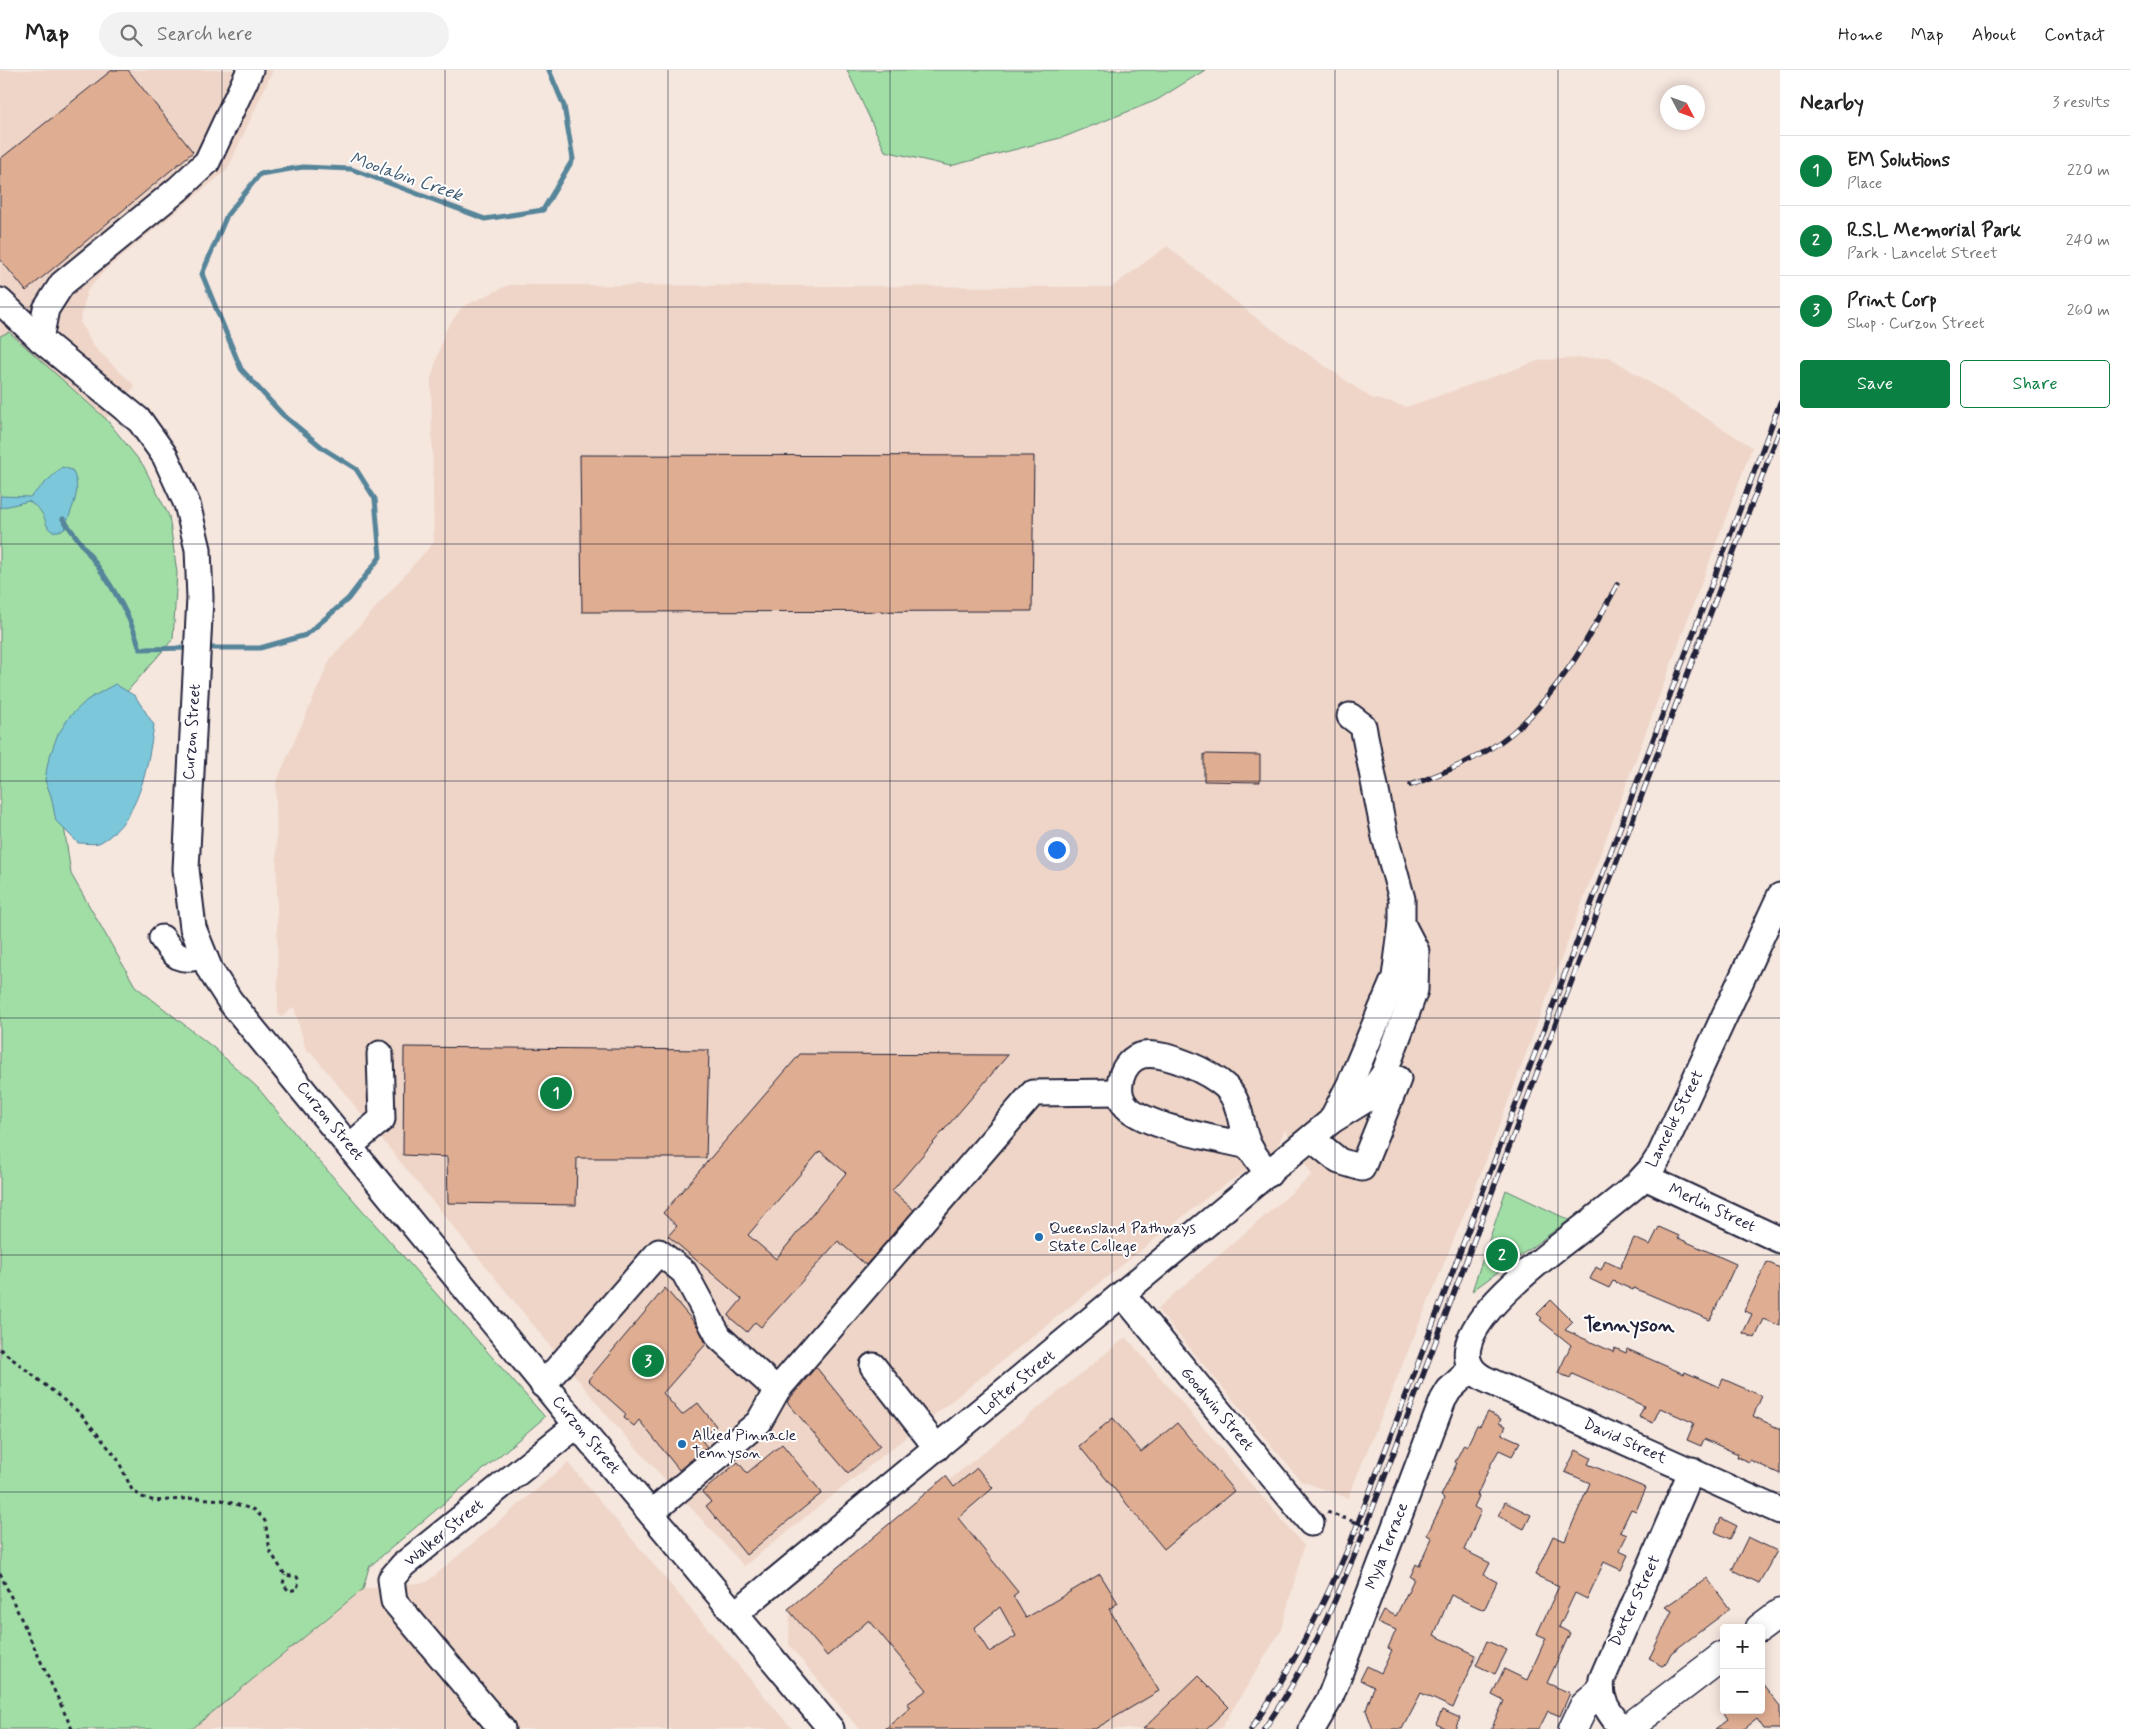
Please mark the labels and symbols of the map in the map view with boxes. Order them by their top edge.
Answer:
north arrow [1660,85,1705,130]
water label: Moolabin Creek [347,147,466,208]
street label: Curzon Street [178,683,206,781]
your location [1044,837,1070,863]
street label: Lancelot Street [1641,1066,1709,1171]
pin: 1 [540,1074,572,1112]
street label: Curzon Street [292,1077,368,1165]
street label: Merlin Street [1665,1179,1759,1237]
place label: Queensland Pathways State College [1049,1218,1196,1257]
marker: Queensland Pathways State College [1033,1231,1045,1243]
pin: 2 [1486,1236,1518,1274]
district label: Tennyson [1583,1311,1675,1339]
pin: 3 [632,1342,664,1380]
street label: Lofter Street [974,1346,1060,1420]
street label: Goodwin Street [1176,1363,1258,1455]
street label: Curzon Street [547,1391,625,1479]
street label: David Street [1580,1413,1671,1469]
place label: Allied Pinnacle Tennyson [692,1425,796,1464]
marker: Allied Pinnacle Tennyson [676,1438,688,1450]
street label: Walker Street [400,1495,488,1571]
street label: Myla Terrace [1361,1499,1413,1592]
street label: Dexter Street [1605,1552,1666,1650]

